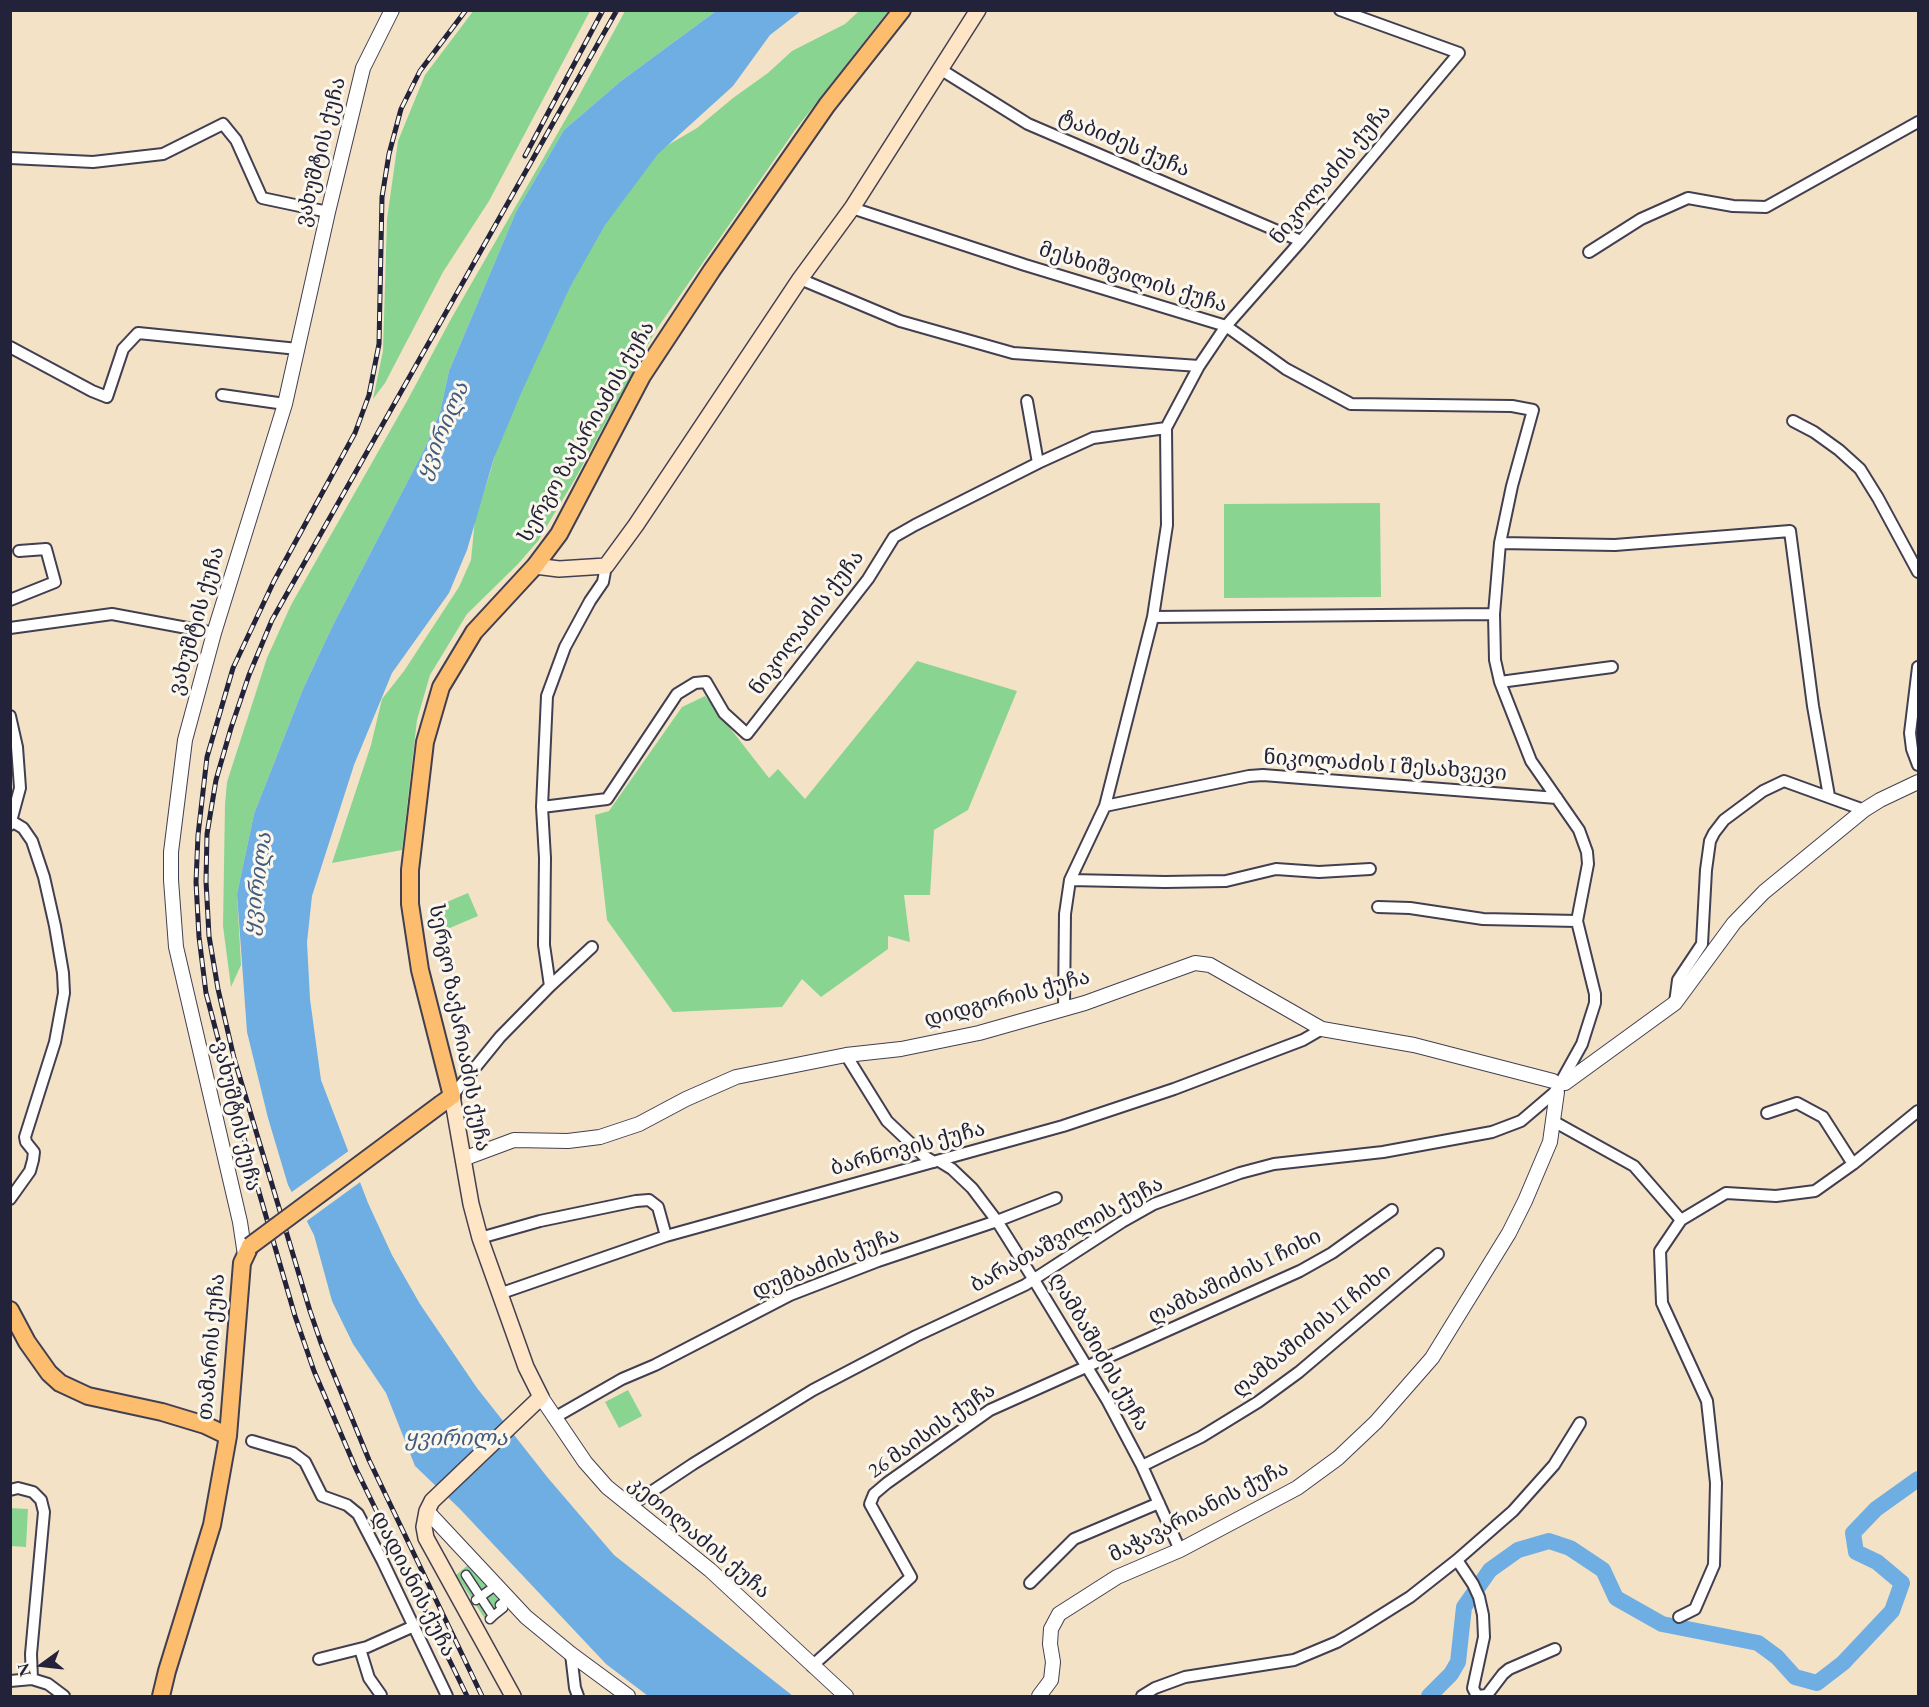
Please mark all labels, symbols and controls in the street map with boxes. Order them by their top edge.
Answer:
street label: ვახუშტის ქუჩა [290,75,352,229]
street label: ნიკოლაძის ქუჩა [1265,100,1397,250]
street label: ტაბიძეს ქუჩა [1055,105,1193,183]
street label: მესხიშვილის ქუჩა [1036,237,1230,319]
street label: სერგო ზაქარიაძის ქუჩა [513,317,661,547]
water label: ყვირილა [411,378,475,484]
street label: ვახუშტის ქუჩა [164,544,230,698]
street label: ნიკოლაძის ქუჩა [744,546,870,700]
street label: ნიკოლაძის I შესახვევი [1262,745,1508,787]
water label: ყვირილა [238,831,278,937]
street label: სერგო ზაქარიაძის ქუჩა [423,902,495,1154]
street label: დიდგორის ქუჩა [921,965,1093,1033]
street label: ვახუშტის ქუჩა [206,1039,266,1193]
street label: ბარნოვის ქუჩა [828,1116,988,1182]
street label: ბარათაშვილის ქუჩა [966,1172,1168,1298]
street label: დუმბაძის ქუჩა [749,1223,903,1305]
street label: ღამბაშიძის I ჩიხი [1144,1224,1326,1330]
street label: ღამბაშიძის II ჩიხი [1228,1259,1396,1403]
street label: ღამბაშიძის ქუჩა [1043,1268,1155,1436]
street label: თამარის ქუჩა [193,1273,231,1421]
street label: 26 მაისის ქუჩა [864,1378,1000,1484]
water label: ყვირილა [404,1426,508,1452]
street label: მაჭავარიანის ქუჩა [1105,1456,1293,1568]
street label: კეთილაძის ქუჩა [623,1471,775,1605]
street label: დადიანის ქუჩა [365,1507,461,1661]
north arrow [12,1635,72,1695]
text: N [12,1661,36,1679]

